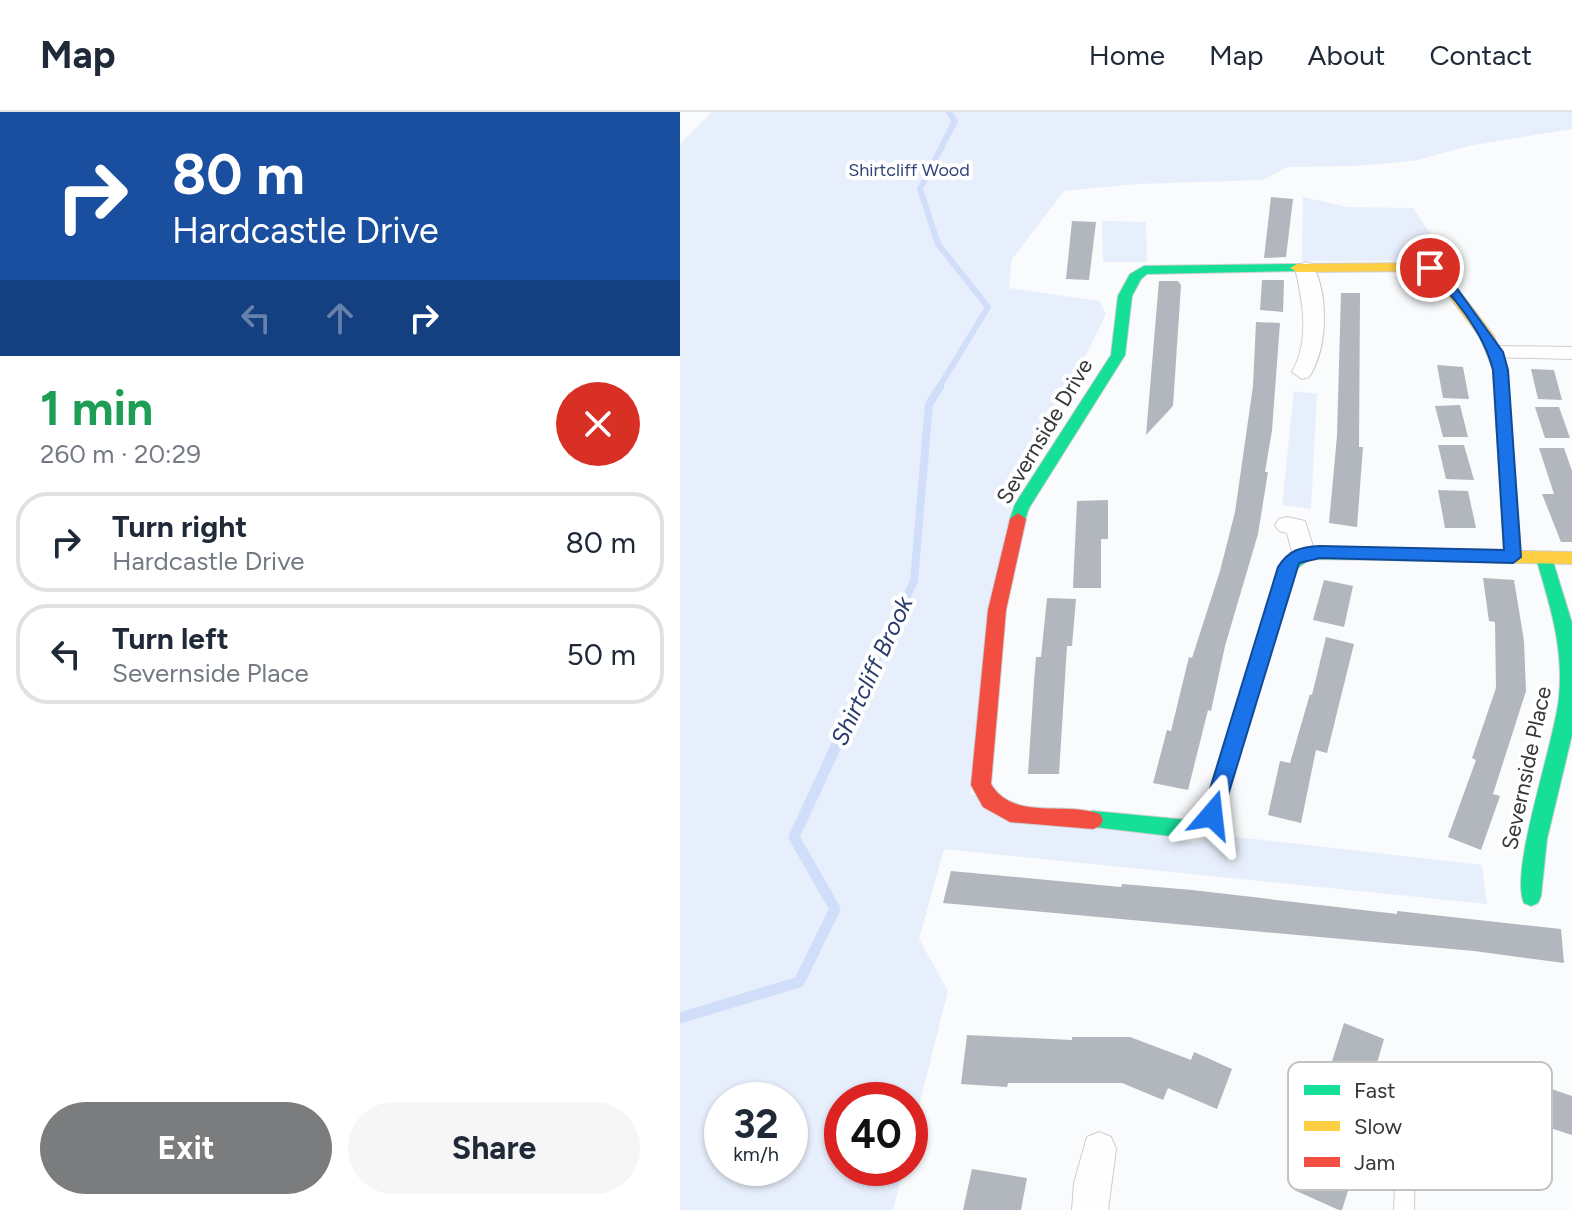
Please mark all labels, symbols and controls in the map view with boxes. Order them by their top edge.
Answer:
text: Map [40,32,116,78]
text: Home [1089,38,1165,72]
text: Map [1209,38,1264,72]
text: About [1308,38,1385,72]
text: Contact [1429,38,1532,72]
text: 80 m [172,141,305,208]
icon: right [40,144,144,248]
park label: Shirtcliff Wood [848,159,970,181]
text: Hardcastle Drive [172,209,439,252]
pin [1396,234,1464,302]
icon: arrive [1408,246,1452,290]
icon: left [234,296,278,340]
icon: ahead [318,296,362,340]
icon: right [402,296,446,340]
street label: Severnside Drive [990,354,1098,509]
text: 1 min [40,379,153,437]
button: close [556,382,640,466]
text: 260 m · 20:29 [40,438,201,470]
text: Turn right [112,508,247,545]
icon: right [44,520,88,564]
text: 80 m [565,524,636,561]
text: Hardcastle Drive [112,545,305,577]
water label: Shirtcliff Brook [824,590,919,750]
text: Turn left [112,620,229,657]
icon: left [44,632,88,676]
text: 50 m [567,636,636,673]
text: Severnside Place [112,657,309,689]
street label: Severnside Place [1496,684,1557,852]
position arrow [1170,773,1254,857]
legend [1288,1062,1552,1190]
text: Fast [1354,1077,1396,1104]
speed limit sign: 40 [824,1082,928,1186]
text: 32 [733,1100,779,1148]
button: Exit [40,1102,332,1194]
button: Share [348,1102,640,1194]
text: Slow [1354,1113,1403,1140]
text: km/h [733,1142,779,1166]
text: Jam [1354,1149,1395,1176]

